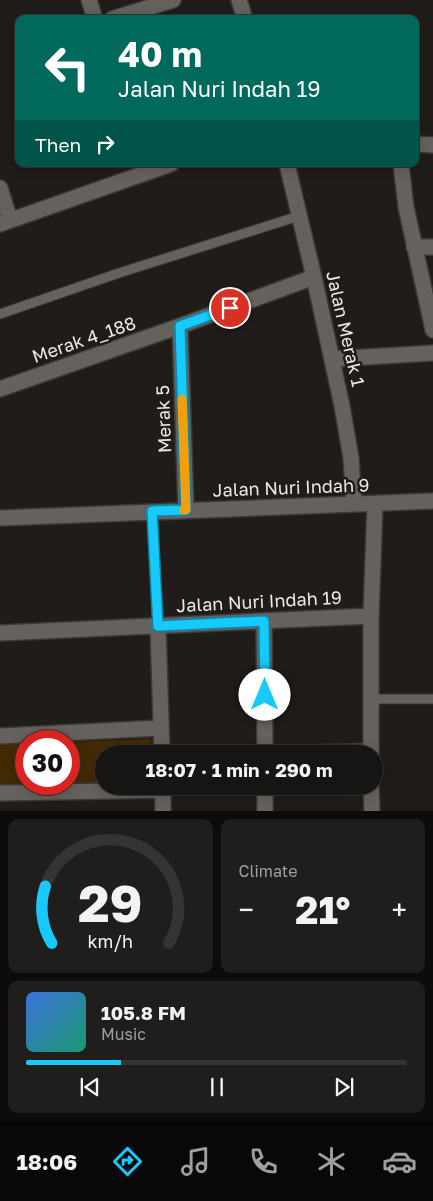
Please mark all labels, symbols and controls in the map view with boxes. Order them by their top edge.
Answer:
text: 40 m [118,33,202,75]
icon: left [35,35,100,100]
text: Jalan Nuri Indah 19 [118,75,321,102]
icon: right [91,130,119,158]
text: Then [35,133,81,156]
street label: Jalan Merak 1 [322,269,370,389]
pin [209,287,251,329]
icon: arrive [216,294,244,322]
street label: Merak 4_188 [29,311,138,367]
street label: Merak 5 [151,385,175,453]
street label: Jalan Nuri Indah 9 [212,473,370,501]
street label: Jalan Nuri Indah 19 [176,586,342,616]
position arrow [238,668,290,720]
speed limit sign: 30 [15,730,80,795]
text: 18:07 · 1 min · 290 m [145,758,333,781]
text: Climate [239,861,298,881]
text: 29 [78,871,143,933]
text: 21° [295,887,350,932]
text: − [239,893,254,926]
text: + [392,893,407,926]
text: km/h [88,930,133,952]
text: 105.8 FM [101,1001,186,1024]
text: Music [101,1024,146,1044]
icon: previous [76,1073,104,1101]
icon: pause [203,1073,231,1101]
icon: next [330,1073,358,1101]
icon: directions [110,1144,145,1179]
icon: music [178,1144,213,1179]
icon: phone [246,1144,281,1179]
icon: climate [314,1144,349,1179]
icon: car [382,1144,417,1179]
text: 18:06 [16,1148,77,1175]

